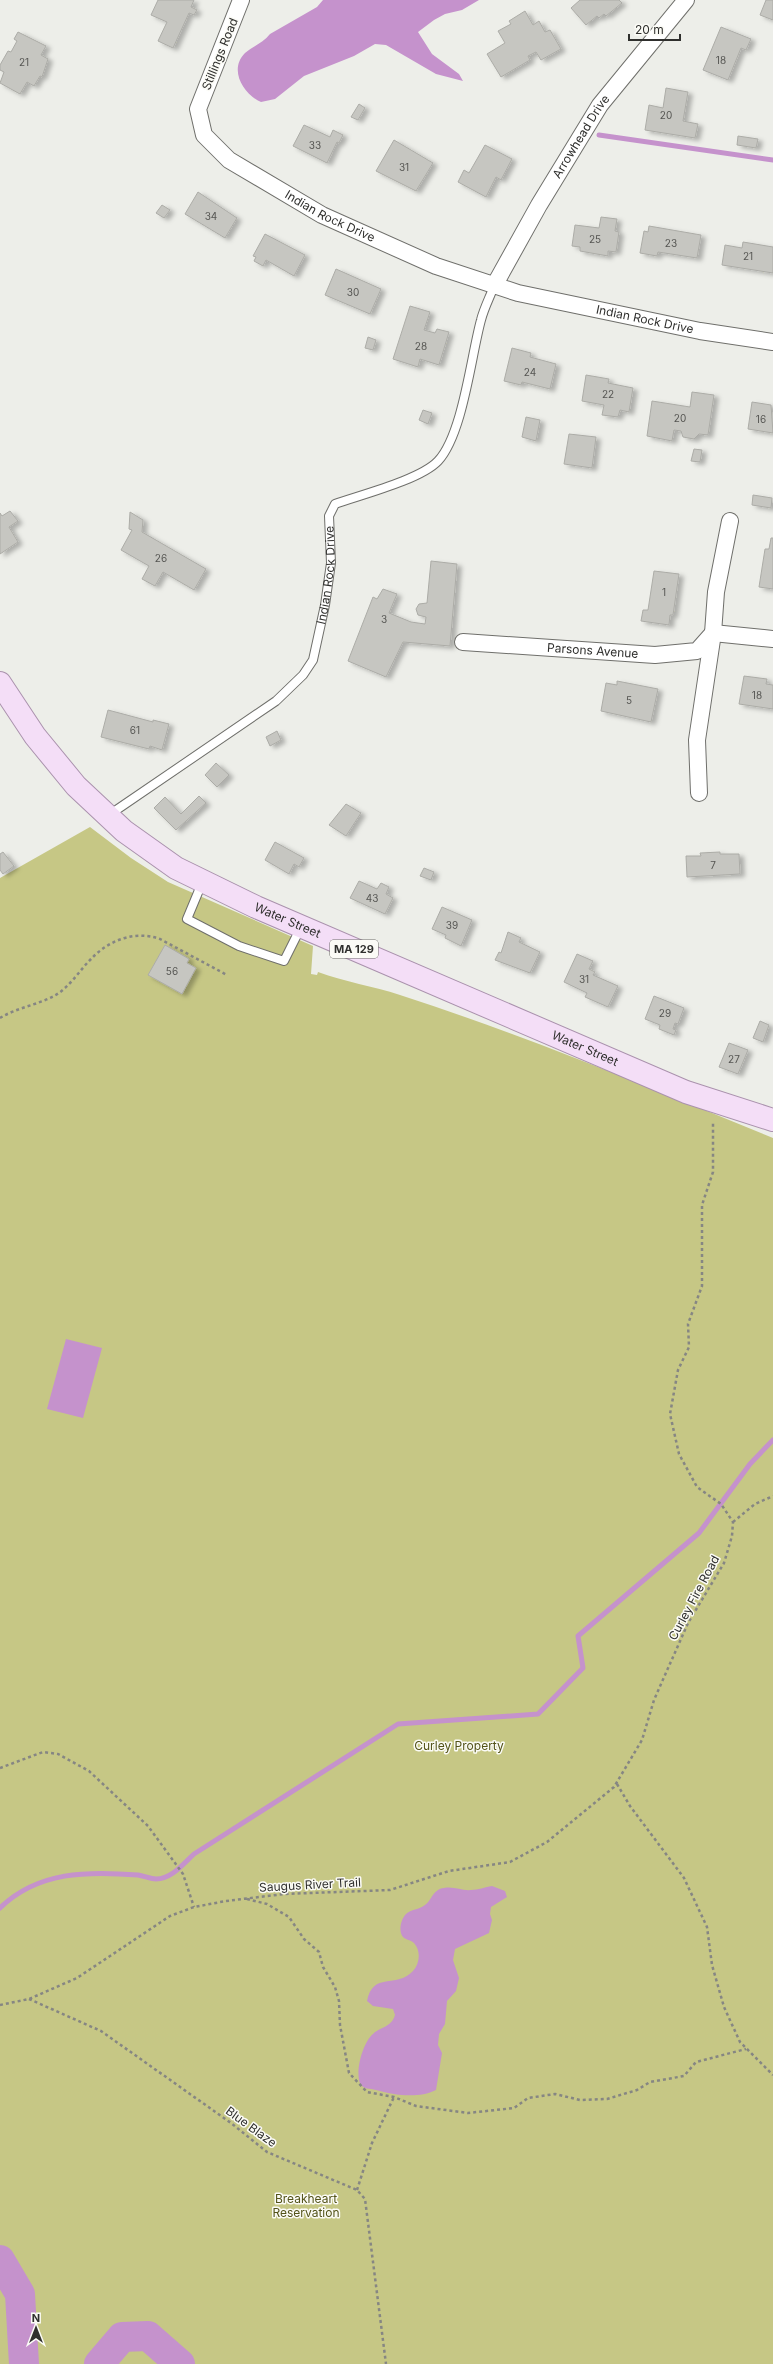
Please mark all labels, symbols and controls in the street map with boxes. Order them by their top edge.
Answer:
street label: Stillings Road [198,16,241,92]
scale bar [629,16,680,42]
text: 20 m [635,22,664,37]
house number: 18 [716,54,726,66]
house number: 21 [19,56,29,68]
street label: Arrowhead Drive [549,91,612,181]
house number: 20 [660,109,672,121]
house number: 33 [309,139,321,151]
house number: 31 [399,161,409,173]
street label: Indian Rock Drive [282,187,378,245]
house number: 34 [205,210,217,222]
house number: 25 [589,233,601,245]
house number: 23 [665,237,677,249]
house number: 21 [743,250,753,262]
house number: 30 [347,286,359,298]
street label: Indian Rock Drive [595,302,695,336]
house number: 28 [415,340,427,352]
house number: 24 [524,366,536,378]
house number: 22 [602,388,614,400]
house number: 20 [674,412,686,424]
house number: 16 [756,413,766,425]
street label: Indian Rock Drive [313,526,338,626]
house number: 26 [155,552,167,564]
house number: 1 [662,586,666,598]
house number: 3 [381,613,387,625]
street label: Parsons Avenue [547,640,639,661]
house number: 18 [752,689,762,701]
house number: 5 [626,694,632,706]
house number: 61 [130,724,140,736]
house number: 7 [710,859,716,871]
house number: 43 [366,892,378,904]
street label: Water Street [252,899,323,941]
house number: 39 [446,919,458,931]
road number: MA 129 [330,940,378,958]
house number: 56 [166,965,178,977]
house number: 31 [579,973,589,985]
house number: 29 [659,1007,671,1019]
street label: Water Street [550,1027,621,1069]
house number: 27 [728,1053,740,1065]
street label: Curley Fire Road [665,1553,722,1643]
park label: Curley Property [414,1738,504,1753]
street label: Saugus River Trail [259,1874,361,1895]
street label: Blue Blaze [223,2103,280,2150]
park label: Breakheart Reservation [272,2191,340,2220]
north arrow [16,2308,56,2348]
text: N [32,2311,40,2325]

